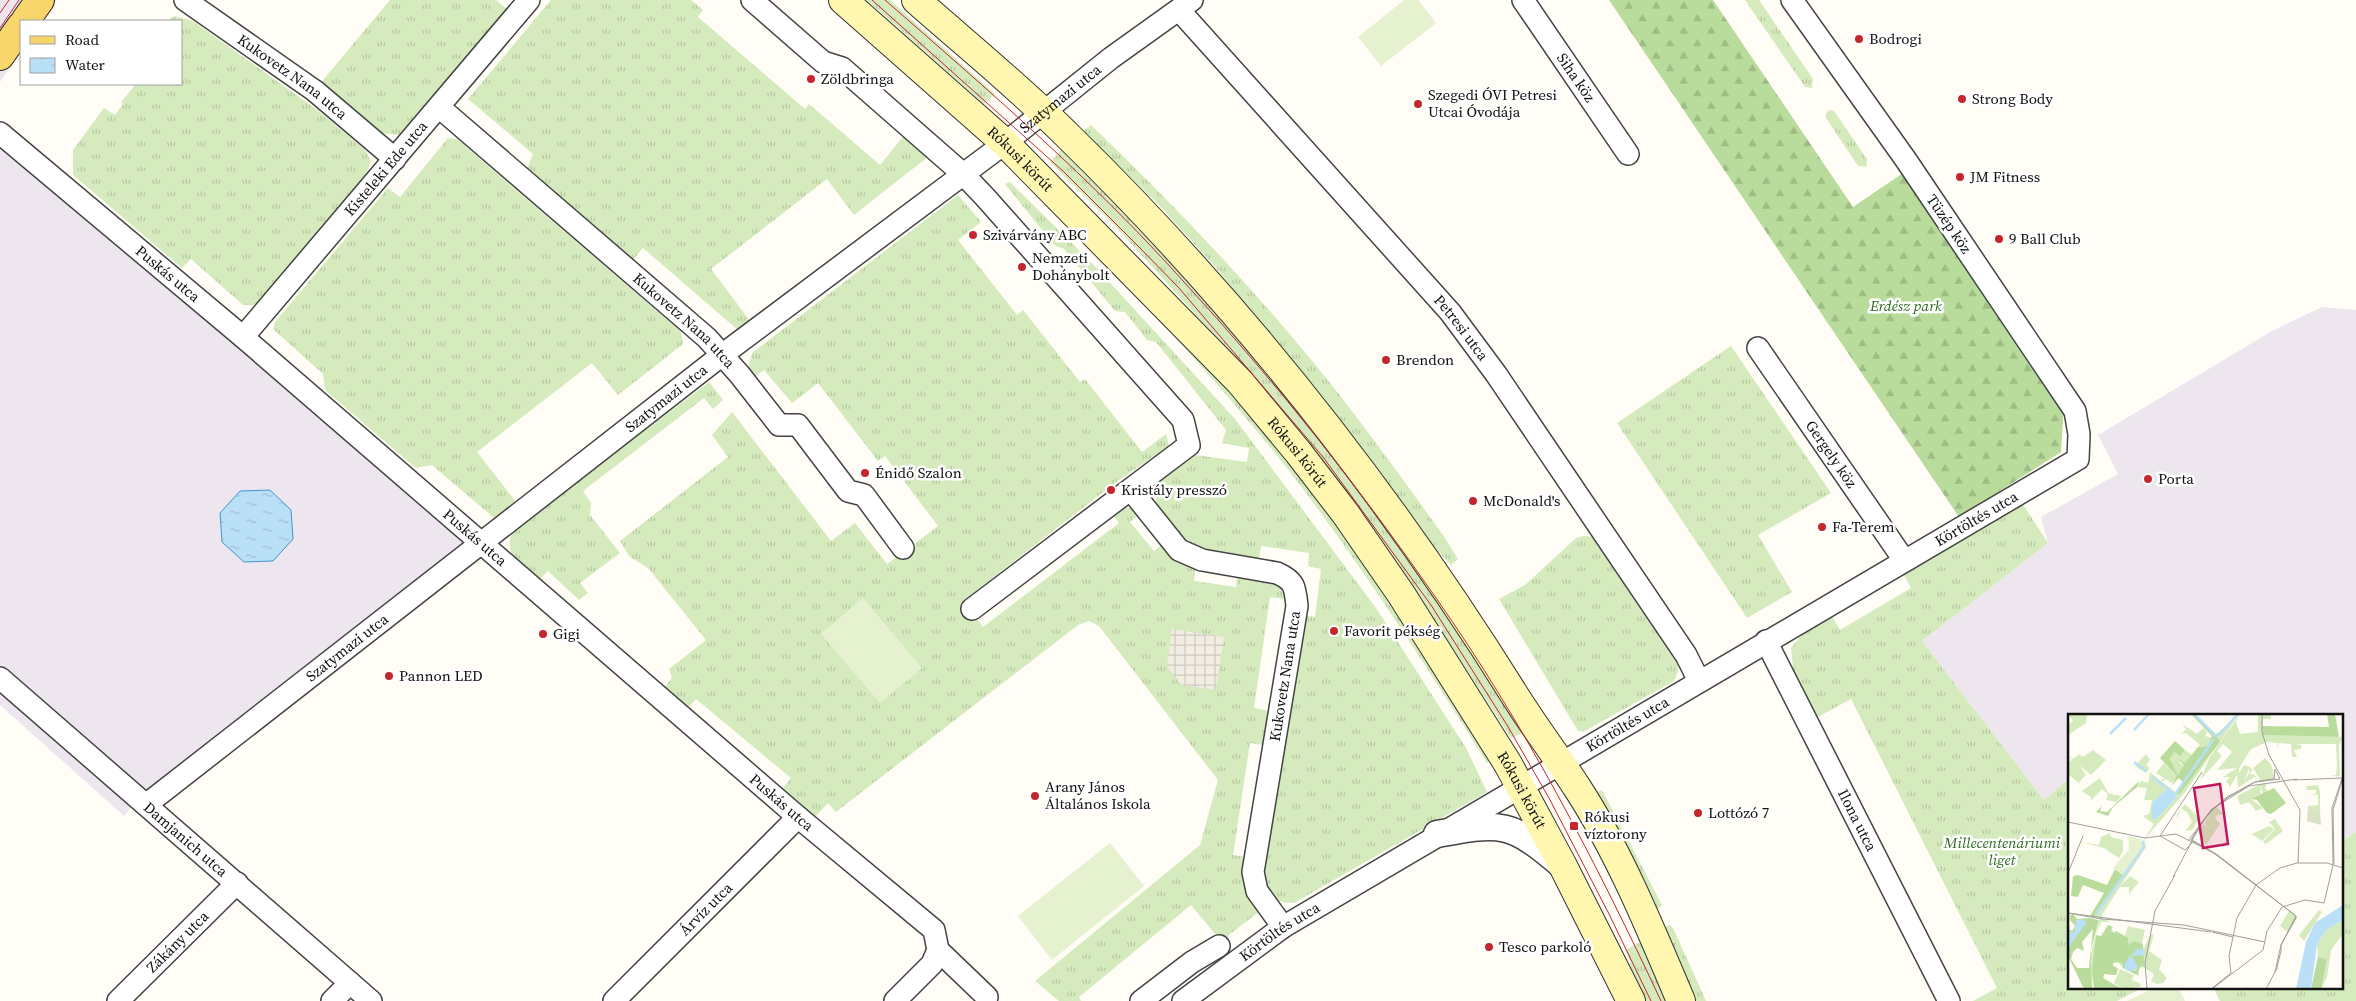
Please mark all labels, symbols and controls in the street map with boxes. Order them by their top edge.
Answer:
legend [20,20,182,85]
place label: Bodrogi [1869,28,1922,49]
text: Road [65,29,99,50]
street label: Kukovetz Nana utca [233,29,352,124]
marker: Bodrogi [1853,33,1865,45]
street label: Siha köz [1552,49,1601,106]
text: Water [65,54,106,75]
street label: Szatymazi utca [1015,59,1106,138]
place label: Zöldbringa [821,68,894,89]
marker: Zöldbringa [805,73,817,85]
place label: Szegedi ÓVI Petresi Utcai Óvodája [1428,84,1557,122]
place label: Strong Body [1972,88,2053,109]
marker: Strong Body [1956,93,1968,105]
marker: Szegedi ÓVI Petresi Utcai Óvodája [1412,98,1424,110]
street label: Kisteleki Ede utca [339,116,432,220]
street label: Rókusi körút [983,121,1058,196]
place label: JM Fitness [1969,166,2040,187]
marker: JM Fitness [1954,171,1966,183]
street label: Tüzép köz [1922,190,1977,258]
place label: Szivárvány ABC [983,224,1086,245]
place label: 9 Ball Club [2009,228,2081,249]
marker: Szivárvány ABC [967,229,979,241]
marker: 9 Ball Club [1993,233,2005,245]
street label: Puskás utca [131,240,205,307]
place label: Nemzeti Dohánybolt [1032,247,1110,285]
marker: Nemzeti Dohánybolt [1016,261,1028,273]
street label: Kukovetz Nana utca [629,268,740,373]
street label: Petresi utca [1429,290,1494,365]
park label: Erdész park [1869,295,1943,316]
place label: Brendon [1396,349,1454,370]
marker: Brendon [1380,354,1392,366]
street label: Szatymazi utca [620,359,712,437]
street label: Rókusi körút [1263,412,1333,492]
street label: Gergely köz [1801,416,1862,492]
place label: Énidő Szalon [875,462,962,483]
marker: Énidő Szalon [859,467,871,479]
place label: Porta [2158,468,2194,489]
marker: Porta [2142,473,2154,485]
place label: Kristály presszó [1121,479,1227,500]
marker: Kristály presszó [1105,484,1117,496]
street label: Körtöltés utca [1931,486,2022,551]
place label: McDonald's [1483,490,1560,511]
marker: McDonald's [1467,495,1479,507]
street label: Puskás utca [439,504,512,571]
place label: Fa-Terem [1832,516,1895,537]
marker: Fa-Terem [1816,521,1828,533]
street label: Szatymazi utca [301,608,393,686]
street label: Kukovetz Nana utca [1264,609,1305,743]
place label: Favorit pékség [1344,620,1441,641]
place label: Gigi [553,623,580,644]
marker: Favorit pékség [1328,625,1340,637]
marker: Gigi [537,628,549,640]
place label: Pannon LED [399,665,483,686]
marker: Pannon LED [383,670,395,682]
street label: Körtöltés utca [1582,691,1673,757]
inset map [2068,714,2344,988]
street label: Rókusi körút [1493,747,1552,832]
street label: Puskás utca [745,769,819,836]
place label: Arany János Általános Iskola [1045,776,1151,814]
street label: Ilona utca [1833,785,1882,855]
marker: Arany János Általános Iskola [1029,790,1041,802]
street label: Damjanich utca [139,797,233,882]
place label: Lottózó 7 [1708,802,1769,823]
place label: Rókusi víztorony [1584,806,1647,844]
marker: Lottózó 7 [1692,807,1704,819]
marker: Rókusi víztorony [1568,820,1580,832]
park label: Millecentenáriumi liget [1943,832,2061,870]
street label: Árvíz utca [674,877,737,940]
street label: Körtöltés utca [1235,896,1324,966]
street label: Zákány utca [141,906,213,977]
place label: Tesco parkoló [1499,936,1591,957]
marker: Tesco parkoló [1483,941,1495,953]

